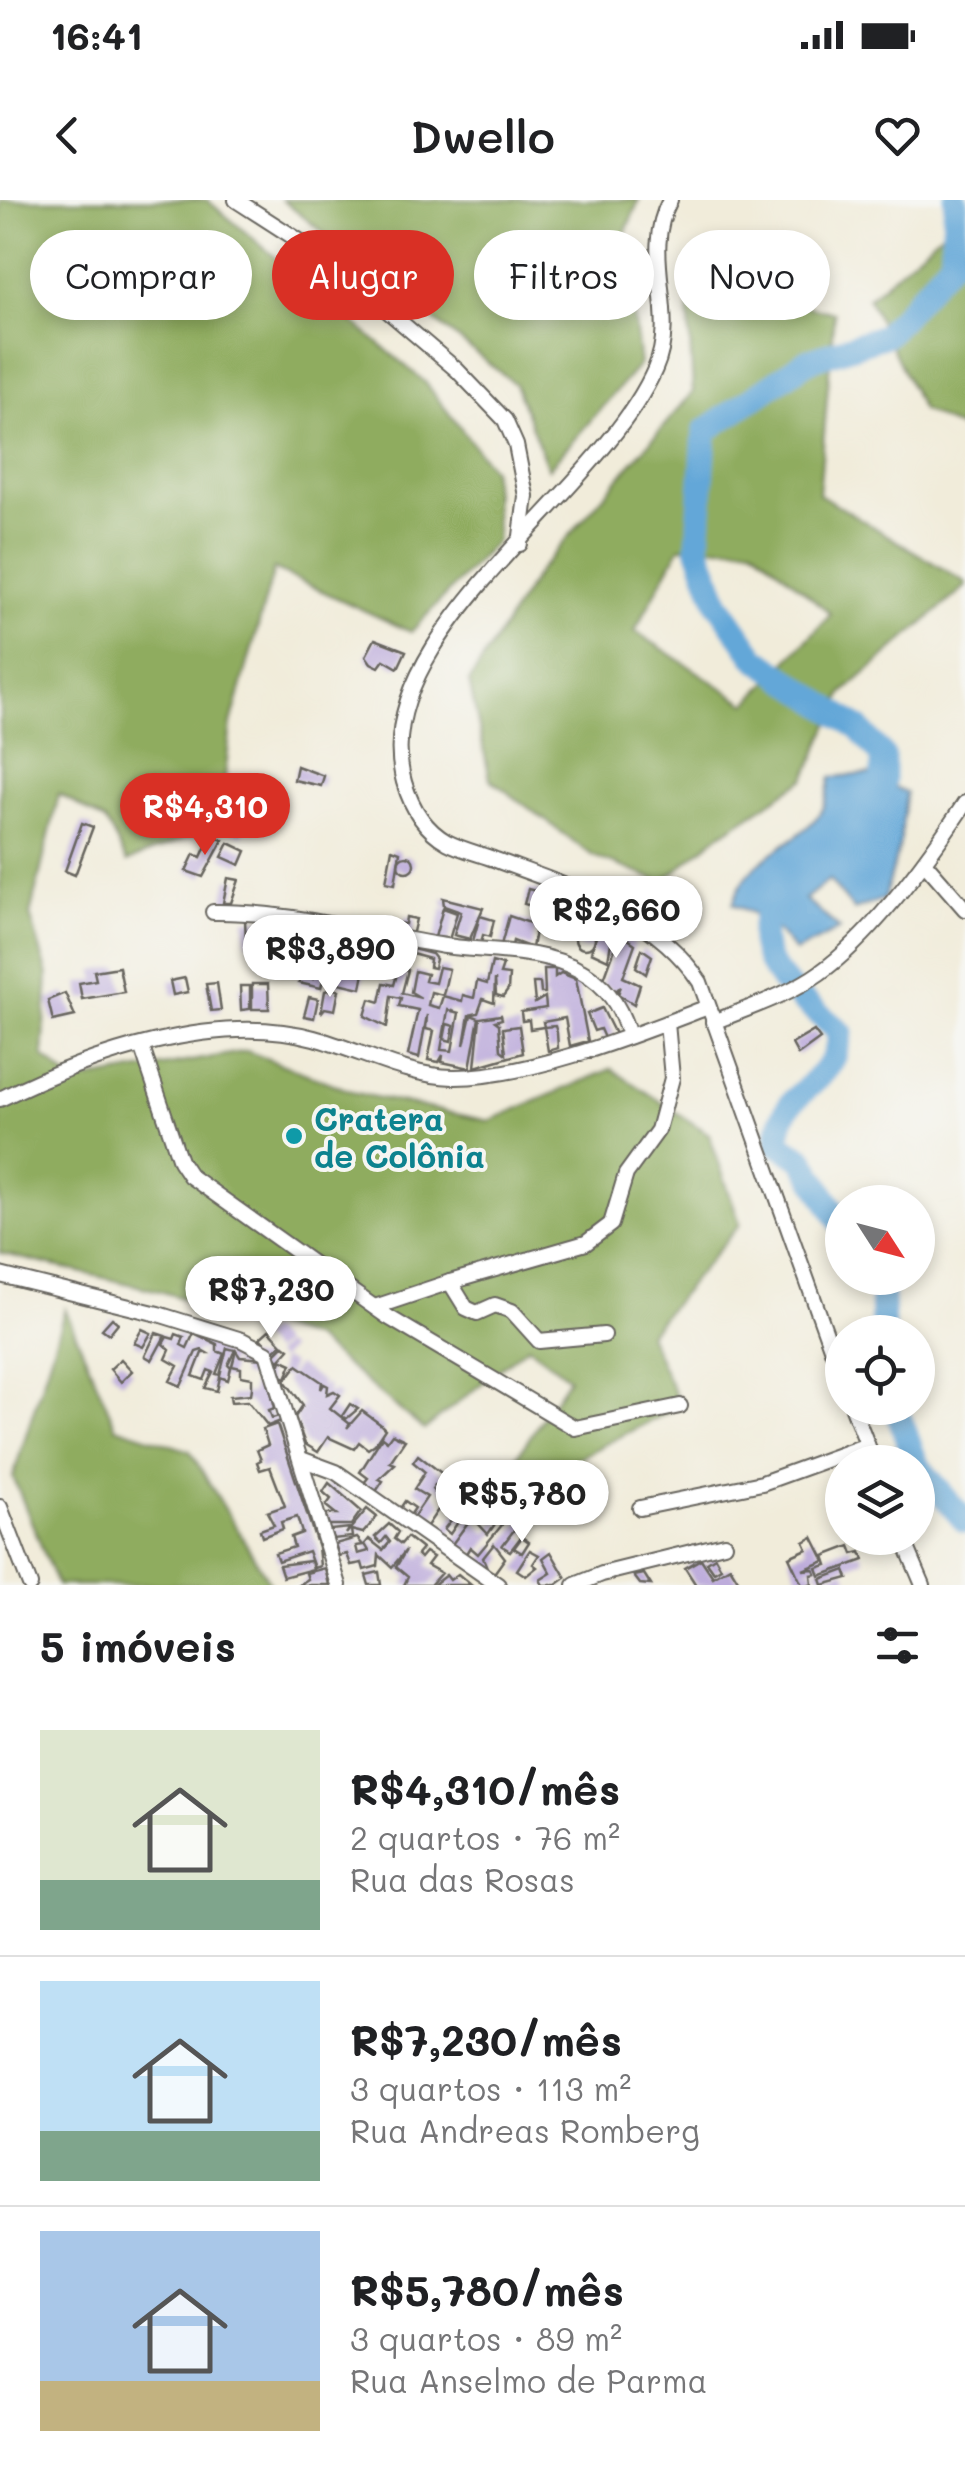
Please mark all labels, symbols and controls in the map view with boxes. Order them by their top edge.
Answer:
text: 16:41 [50,10,143,60]
text: Dwello [410,106,555,164]
icon: back [40,108,95,163]
icon: heart [870,108,925,163]
chip: Comprar [30,230,252,320]
chip: Alugar [272,230,454,320]
chip: Filtros [474,230,654,320]
chip: Novo [674,230,830,320]
pin: R$4,310 [113,773,297,858]
text: R$4,310 [142,784,268,826]
pin: R$2,660 [524,876,708,961]
text: R$2,660 [552,887,680,929]
pin: R$3,890 [238,915,422,1000]
text: R$3,890 [265,926,395,968]
place label: Cratera de Colônia [314,1097,485,1176]
marker: Cratera de Colônia [283,1125,305,1147]
north arrow [825,1185,935,1295]
map controls [825,1185,935,1555]
pin: R$7,230 [179,1256,363,1341]
text: R$7,230 [207,1267,335,1309]
button: locate [825,1315,935,1425]
button: layers [825,1445,935,1555]
pin: R$5,780 [430,1460,614,1545]
text: R$5,780 [458,1471,586,1513]
text: 5 imóveis [40,1618,236,1673]
icon: filters [870,1618,925,1673]
text: R$4,310/mês [350,1761,620,1816]
icon: home [120,1770,240,1890]
text: 2 quartos · 76 m² [350,1816,620,1858]
text: Rua das Rosas [350,1858,575,1900]
text: R$7,230/mês [350,2012,622,2067]
icon: home [120,2021,240,2141]
text: 3 quartos · 113 m² [350,2067,631,2109]
text: Rua Andreas Romberg [350,2109,700,2151]
text: R$5,780/mês [350,2262,624,2317]
icon: home [120,2271,240,2391]
text: 3 quartos · 89 m² [350,2317,622,2359]
text: Rua Anselmo de Parma [350,2359,708,2401]

